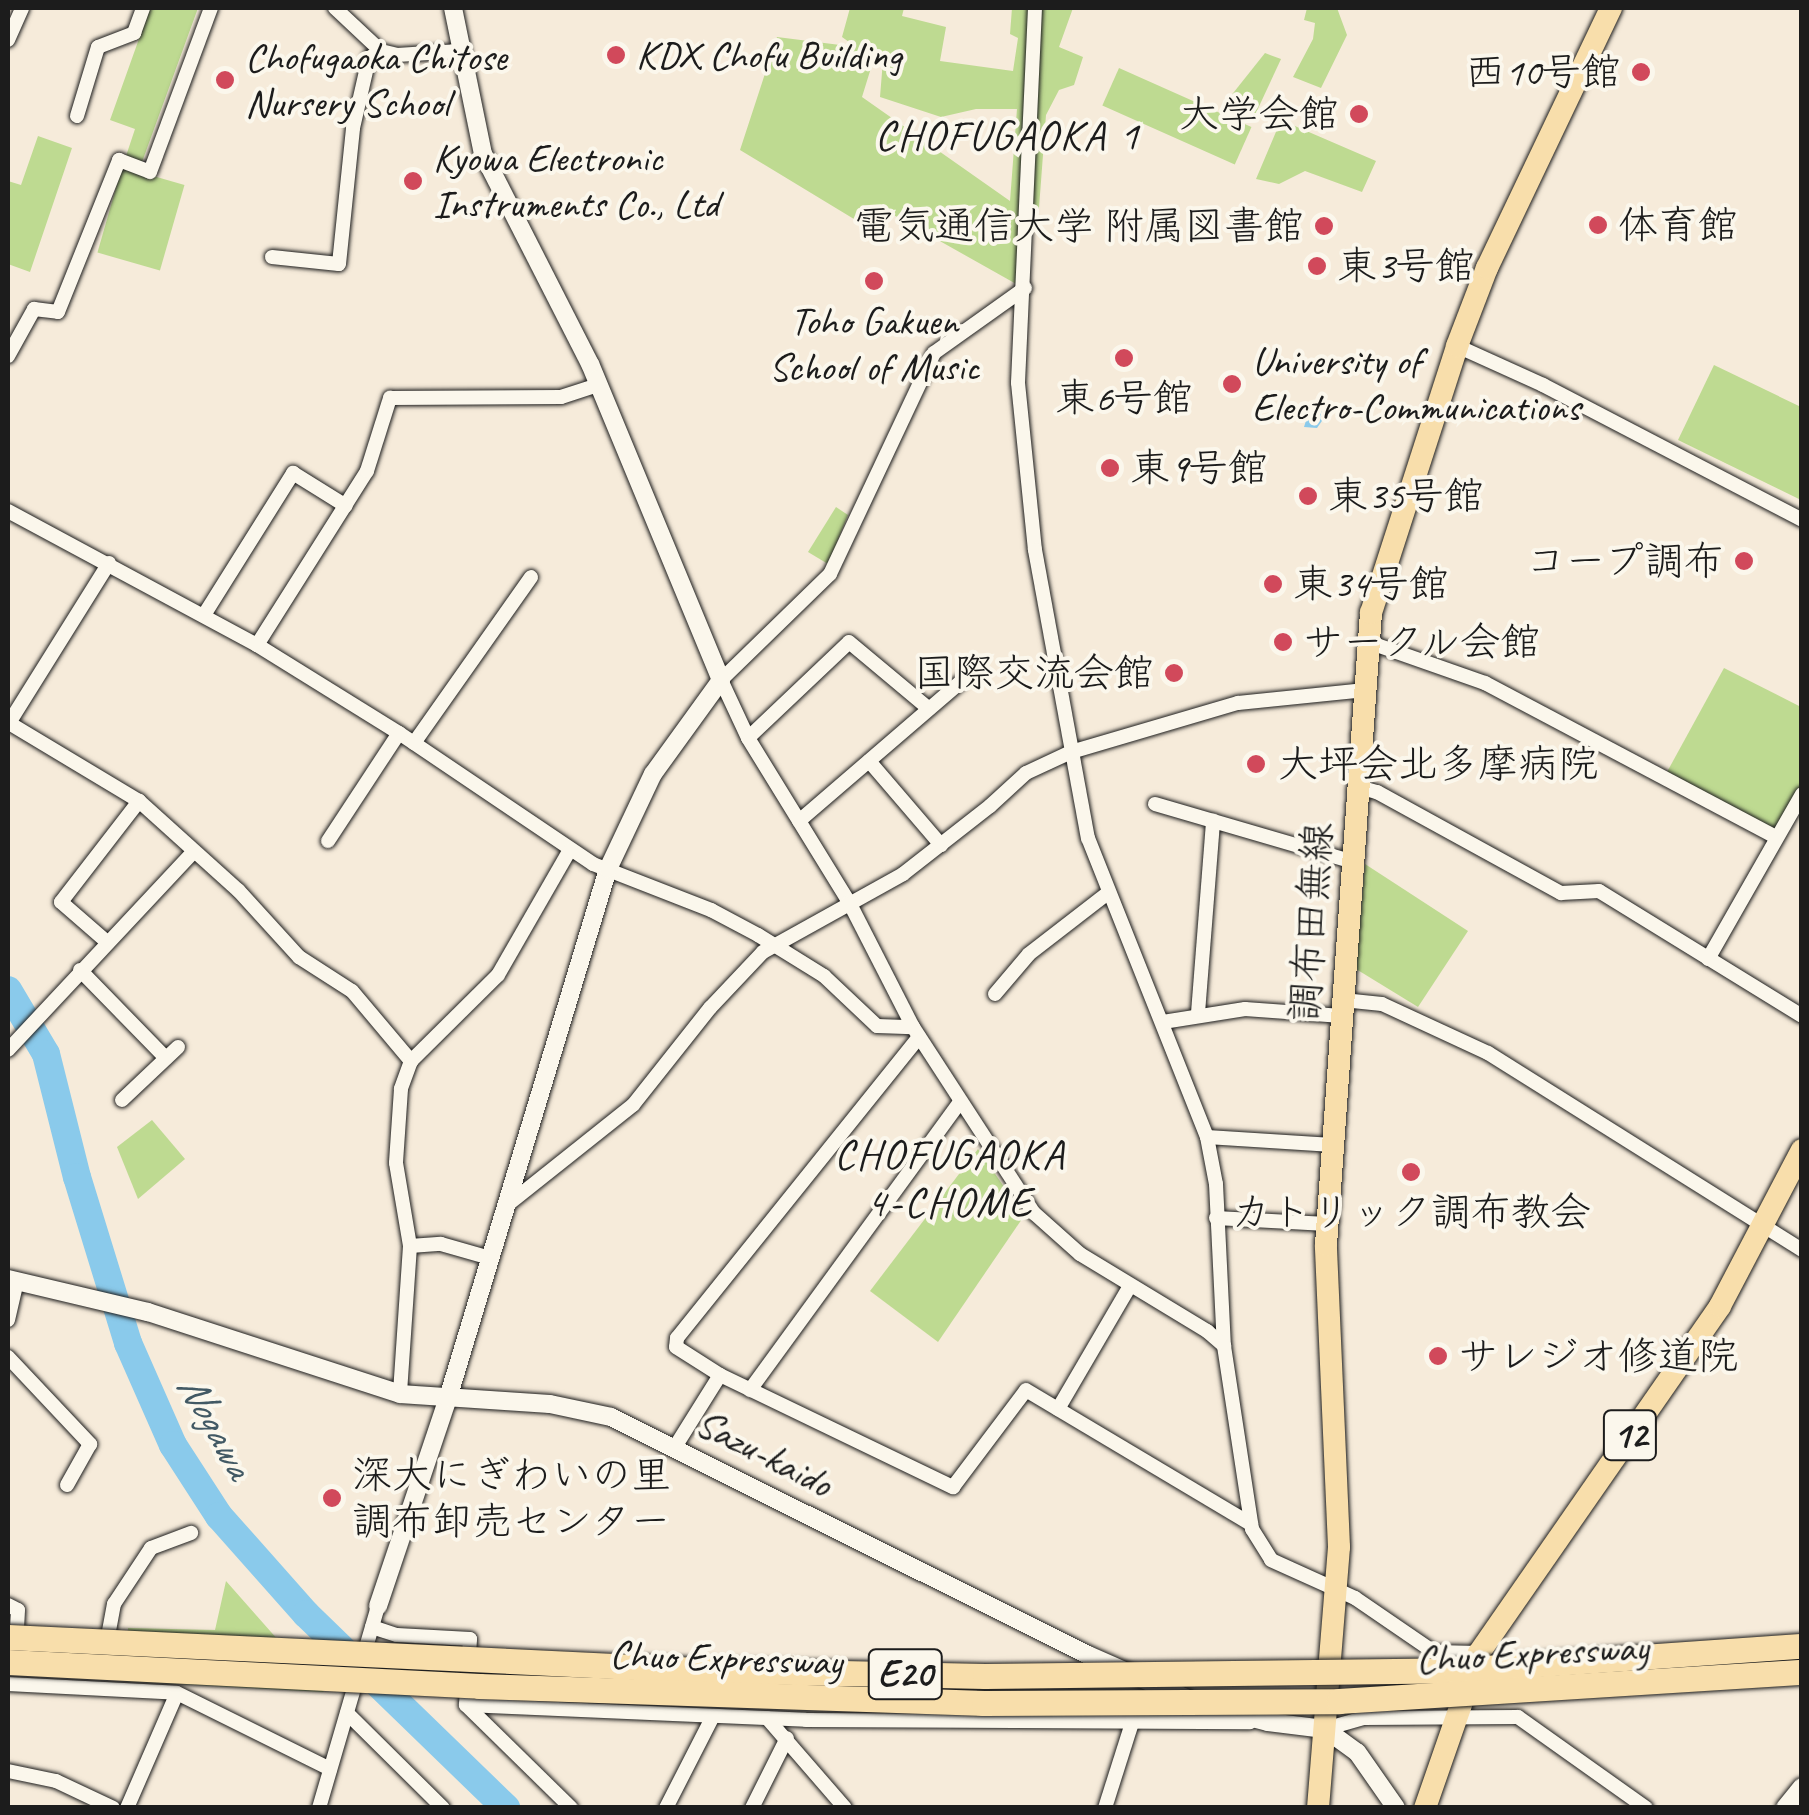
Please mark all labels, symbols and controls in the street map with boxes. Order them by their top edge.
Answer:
place label: KDX Chofu Building [636,31,902,79]
place label: Chofugaoka Chitose Nursery School [245,33,507,127]
marker: KDX Chofu Building [605,44,627,66]
place label: 西10号館 [1465,48,1621,96]
marker: 西10号館 [1630,61,1652,83]
marker: Chofugaoka Chitose Nursery School [214,69,236,91]
place label: 大学会館 [1179,90,1339,138]
marker: 大学会館 [1348,103,1370,125]
district label: CHOFUGAOKA 1 [875,111,1141,161]
place label: Kyowa Electronic Instruments Co., Ltd [433,134,719,228]
marker: Kyowa Electronic Instruments Co., Ltd [402,170,424,192]
place label: 体育館 [1618,201,1738,249]
place label: 電気通信大学 附属図書館 [854,202,1304,250]
marker: 体育館 [1587,214,1609,236]
marker: 電気通信大学 附属図書館 [1313,215,1335,237]
place label: 東3号館 [1337,242,1475,290]
marker: 東3号館 [1306,255,1328,277]
marker: Toho Gakuen School of Music [863,270,885,292]
place label: Toho Gakuen School of Music [769,297,979,391]
place label: University of Electro-Communications [1252,337,1580,431]
marker: 東6号館 [1113,347,1135,369]
marker: University of Electro-Communications [1221,373,1243,395]
place label: 東6号館 [1055,374,1193,422]
place label: 東9号館 [1130,444,1268,492]
marker: 東9号館 [1099,457,1121,479]
place label: 東35号館 [1328,472,1484,520]
marker: 東35号館 [1297,485,1319,507]
place label: コープ調布 [1524,537,1724,585]
marker: コープ調布 [1733,550,1755,572]
place label: 東34号館 [1293,560,1449,608]
marker: 東34号館 [1262,573,1284,595]
place label: サークル会館 [1303,618,1543,666]
marker: サークル会館 [1272,631,1294,653]
place label: 国際交流会館 [914,649,1154,697]
marker: 国際交流会館 [1163,662,1185,684]
place label: 大坪会北多摩病院 [1278,740,1598,788]
marker: 大坪会北多摩病院 [1243,751,1269,777]
street label: 調布田無線 [1280,821,1342,1023]
district label: CHOFUGAOKA 4-CHOME [834,1130,1066,1228]
marker: カトリック調布教会 [1400,1161,1422,1183]
place label: カトリック調布教会 [1231,1188,1591,1236]
place label: サレジオ修道院 [1458,1332,1738,1380]
marker: サレジオ修道院 [1427,1345,1449,1367]
water label: Nogawa [166,1365,264,1487]
street label: Sazu-kaido [688,1398,840,1508]
road number: 12 [1602,1402,1658,1468]
place label: 深大にぎわいの里 調布卸売センター [352,1451,672,1545]
marker: 深大にぎわいの里 調布卸売センター [321,1487,343,1509]
street label: Chuo Expressway [1415,1623,1649,1683]
street label: Chuo Expressway [609,1630,843,1686]
road number: E20 [868,1641,942,1707]

